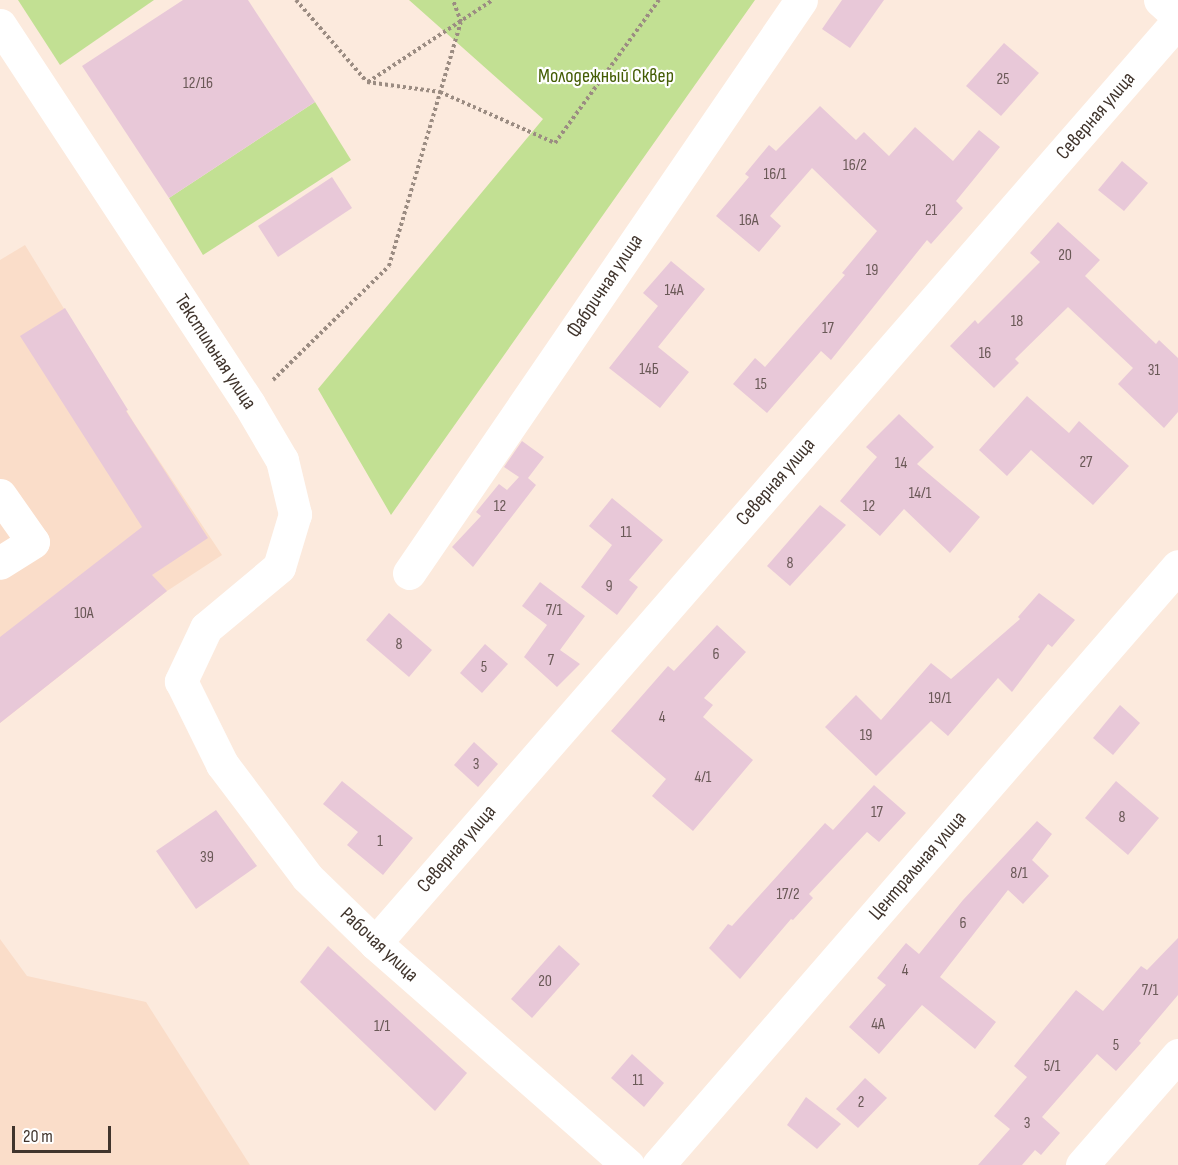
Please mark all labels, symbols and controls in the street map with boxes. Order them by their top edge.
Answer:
park label: Молодежный Сквер [538,64,674,88]
street label: Северная улица [1051,67,1141,165]
house number: 25 [996,70,1010,90]
house number: 12/16 [183,74,213,94]
house number: 16/2 [843,156,867,176]
house number: 16/1 [764,165,786,185]
house number: 21 [925,201,937,221]
house number: 16А [739,211,759,231]
street label: Фабричная улица [562,230,648,342]
house number: 20 [1058,246,1072,266]
house number: 19 [866,261,878,281]
house number: 14А [664,281,684,301]
street label: Текстильная улица [169,290,261,414]
house number: 18 [1011,312,1023,332]
house number: 17 [822,319,834,339]
house number: 16 [979,344,991,364]
house number: 14Б [639,360,659,380]
house number: 31 [1148,361,1160,381]
house number: 15 [755,375,767,395]
street label: Северная улица [731,433,821,531]
house number: 27 [1079,453,1093,473]
house number: 14 [895,454,907,474]
house number: 14/1 [909,484,931,504]
house number: 12 [494,497,506,517]
house number: 12 [863,497,875,517]
house number: 11 [620,523,632,543]
house number: 8 [786,554,794,574]
house number: 9 [605,577,613,597]
house number: 7/1 [546,601,562,621]
house number: 10А [74,604,94,624]
house number: 8 [395,635,403,655]
house number: 6 [712,645,720,665]
house number: 7 [548,651,554,671]
house number: 5 [481,658,487,678]
house number: 19/1 [929,689,951,709]
house number: 4 [659,708,665,728]
house number: 19 [860,726,872,746]
house number: 3 [473,755,479,775]
house number: 4/1 [695,768,711,788]
street label: Северная улица [412,800,502,898]
house number: 17 [871,803,883,823]
street label: Центральная улица [864,807,972,925]
house number: 8 [1118,808,1126,828]
house number: 1 [377,832,383,852]
house number: 39 [200,848,214,868]
house number: 8/1 [1010,864,1028,884]
house number: 17/2 [776,885,800,905]
street label: Рабочая улица [335,903,423,987]
house number: 6 [959,914,967,934]
house number: 4 [902,961,908,981]
house number: 20 [538,972,552,992]
house number: 7/1 [1142,981,1158,1001]
house number: 4А [871,1015,885,1035]
house number: 1/1 [374,1017,390,1037]
house number: 5 [1113,1036,1119,1056]
house number: 5/1 [1044,1057,1060,1077]
house number: 11 [632,1071,644,1091]
house number: 2 [858,1093,864,1113]
scale bar [15,1114,114,1152]
house number: 3 [1024,1114,1030,1134]
text: 20 m [23,1126,53,1147]

